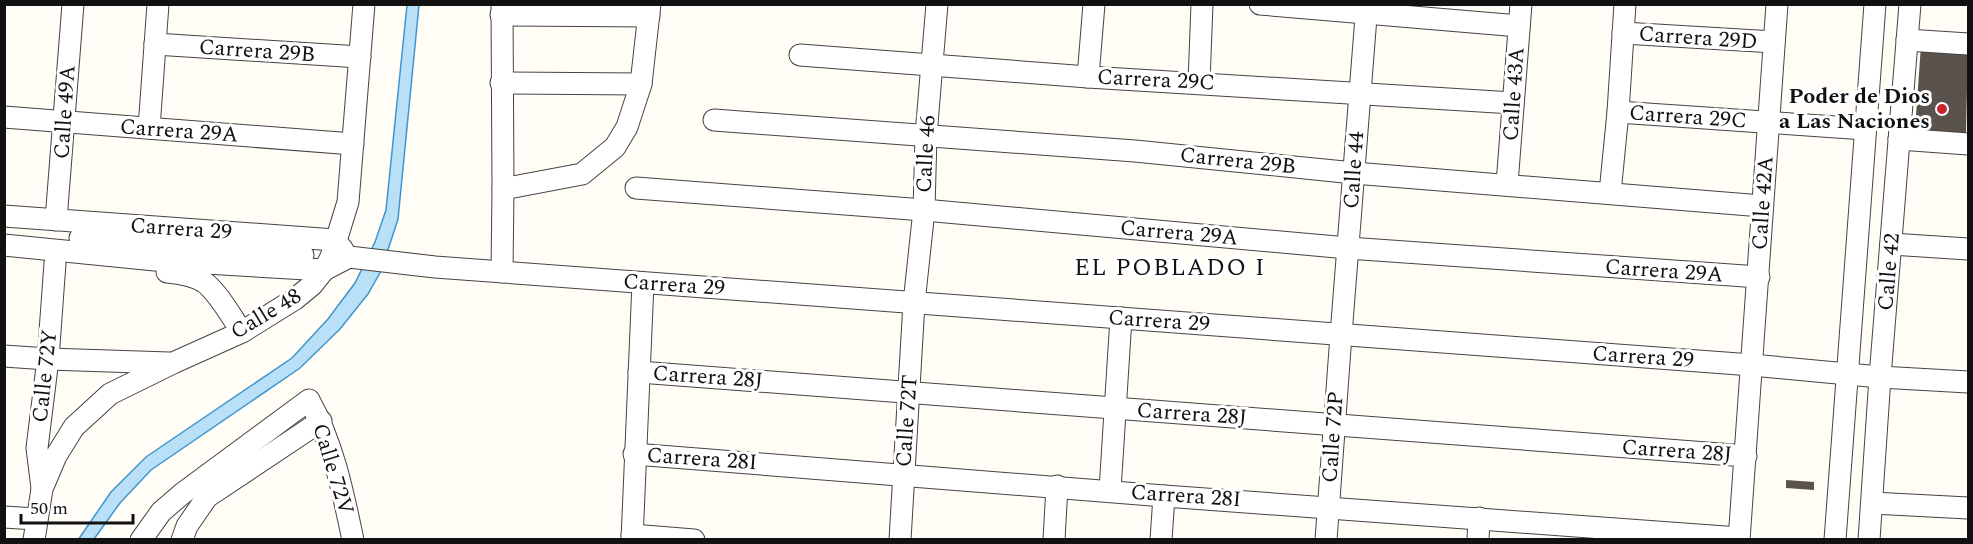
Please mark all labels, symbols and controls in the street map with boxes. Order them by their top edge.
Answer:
street label: Carrera 29D [1637,17,1759,59]
street label: Carrera 29B [198,30,316,72]
street label: Calle 43A [1494,46,1534,142]
street label: Carrera 29C [1096,60,1216,100]
street label: Calle 49A [45,64,85,160]
place label: Poder de Dios a Las Naciones [1779,80,1930,138]
street label: Carrera 29C [1628,96,1748,138]
marker: Poder de Dios a Las Naciones [1935,102,1949,116]
street label: Carrera 29A [119,110,239,152]
street label: Calle 46 [907,114,945,194]
street label: Calle 44 [1335,130,1373,210]
street label: Carrera 29B [1178,138,1298,184]
street label: Calle 42A [1743,155,1783,251]
street label: Carrera 29 [129,209,233,249]
street label: Carrera 29A [1119,211,1239,255]
street label: Calle 42 [1869,232,1909,312]
district label: EL POBLADO I [1074,250,1266,286]
street label: Carrera 29A [1604,250,1724,292]
street label: Carrera 29 [622,265,726,305]
street label: Calle 48 [224,280,308,348]
street label: Carrera 29 [1107,301,1211,341]
street label: Calle 72Y [24,328,66,424]
street label: Carrera 29 [1591,337,1695,377]
street label: Carrera 28J [652,357,764,397]
street label: Calle 72T [887,374,927,468]
street label: Calle 72P [1313,390,1353,484]
street label: Carrera 28J [1136,394,1248,434]
street label: Calle 72V [303,419,363,519]
street label: Carrera 28J [1621,431,1733,471]
street label: Carrera 28I [646,439,758,479]
street label: Carrera 28I [1130,476,1242,516]
scale bar [21,487,134,525]
text: 50 m [30,495,68,522]

